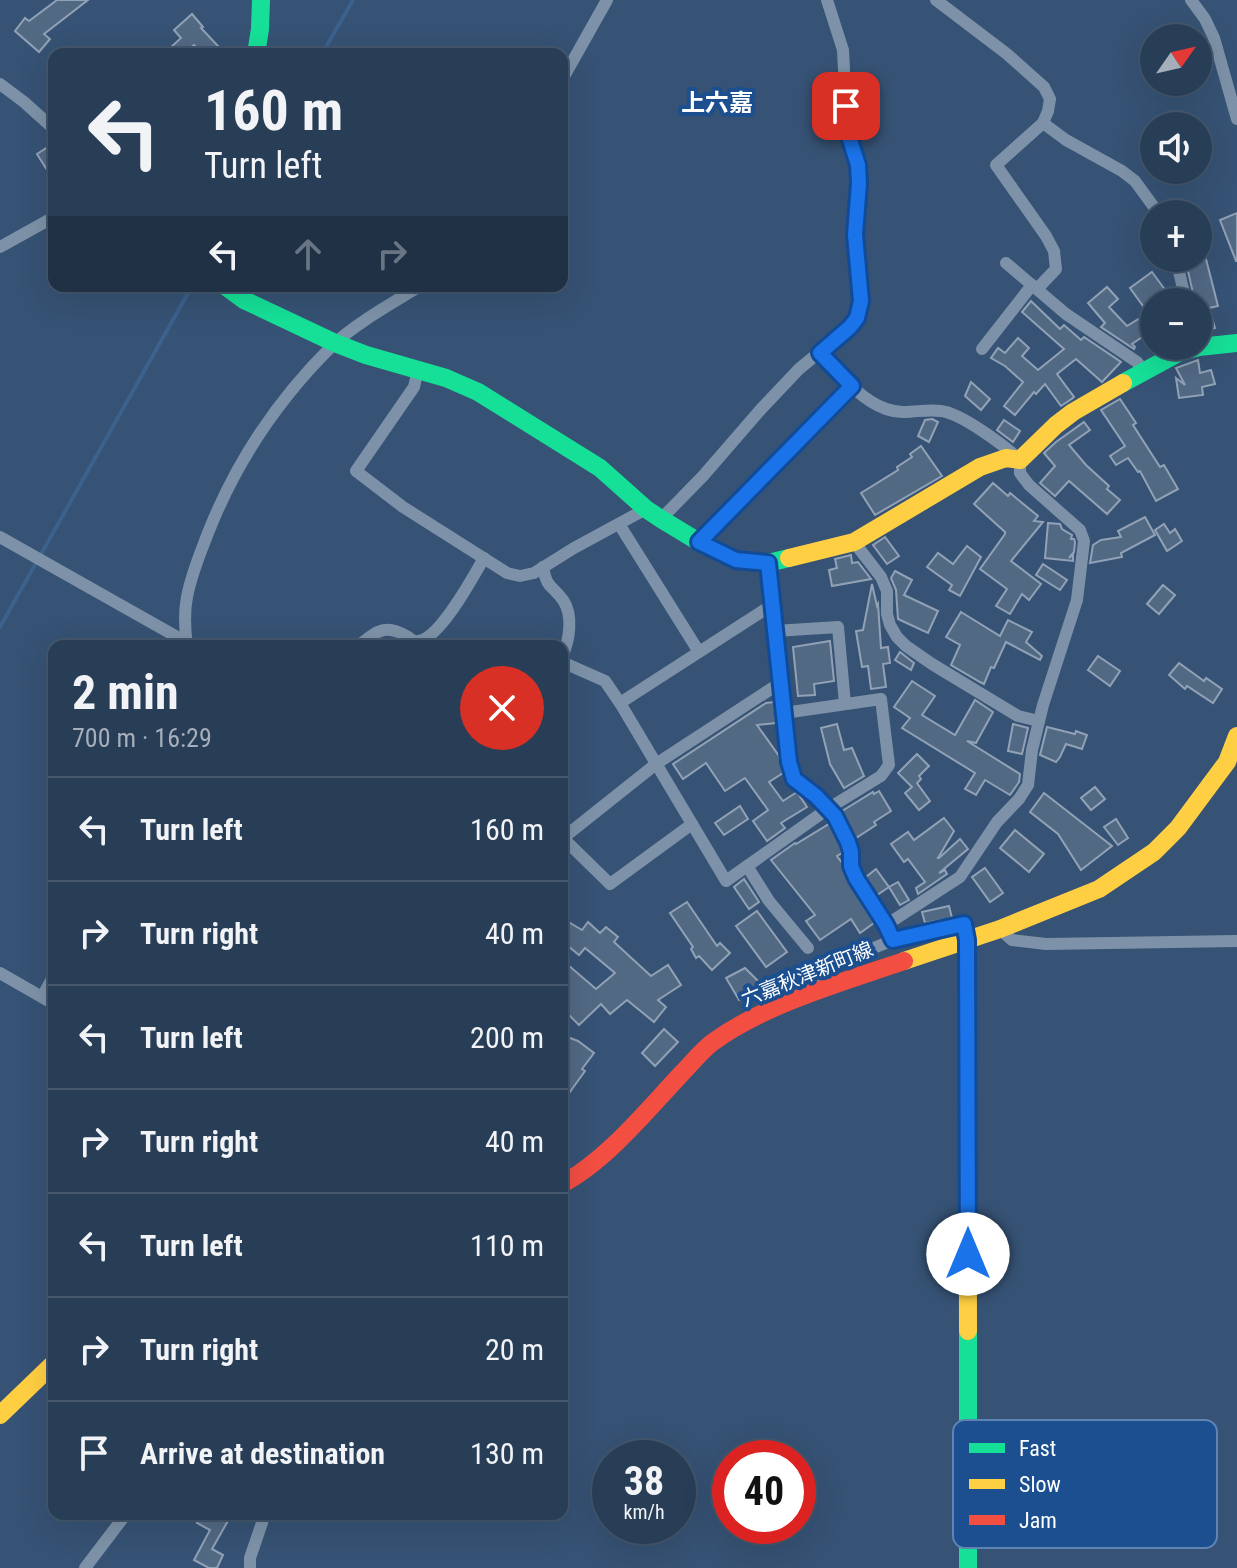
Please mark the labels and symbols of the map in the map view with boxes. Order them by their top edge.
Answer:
north arrow [1140,24,1212,96]
pin [812,72,880,140]
district label: 上六嘉 [681,89,753,117]
street label: 六嘉秋津新町線 [738,937,876,1011]
position arrow [926,1212,1010,1296]
legend [953,1420,1217,1548]
text: Fast [1019,1436,1056,1461]
speed limit sign: 40 [712,1440,816,1544]
text: Slow [1019,1472,1061,1497]
text: Jam [1019,1508,1057,1533]

